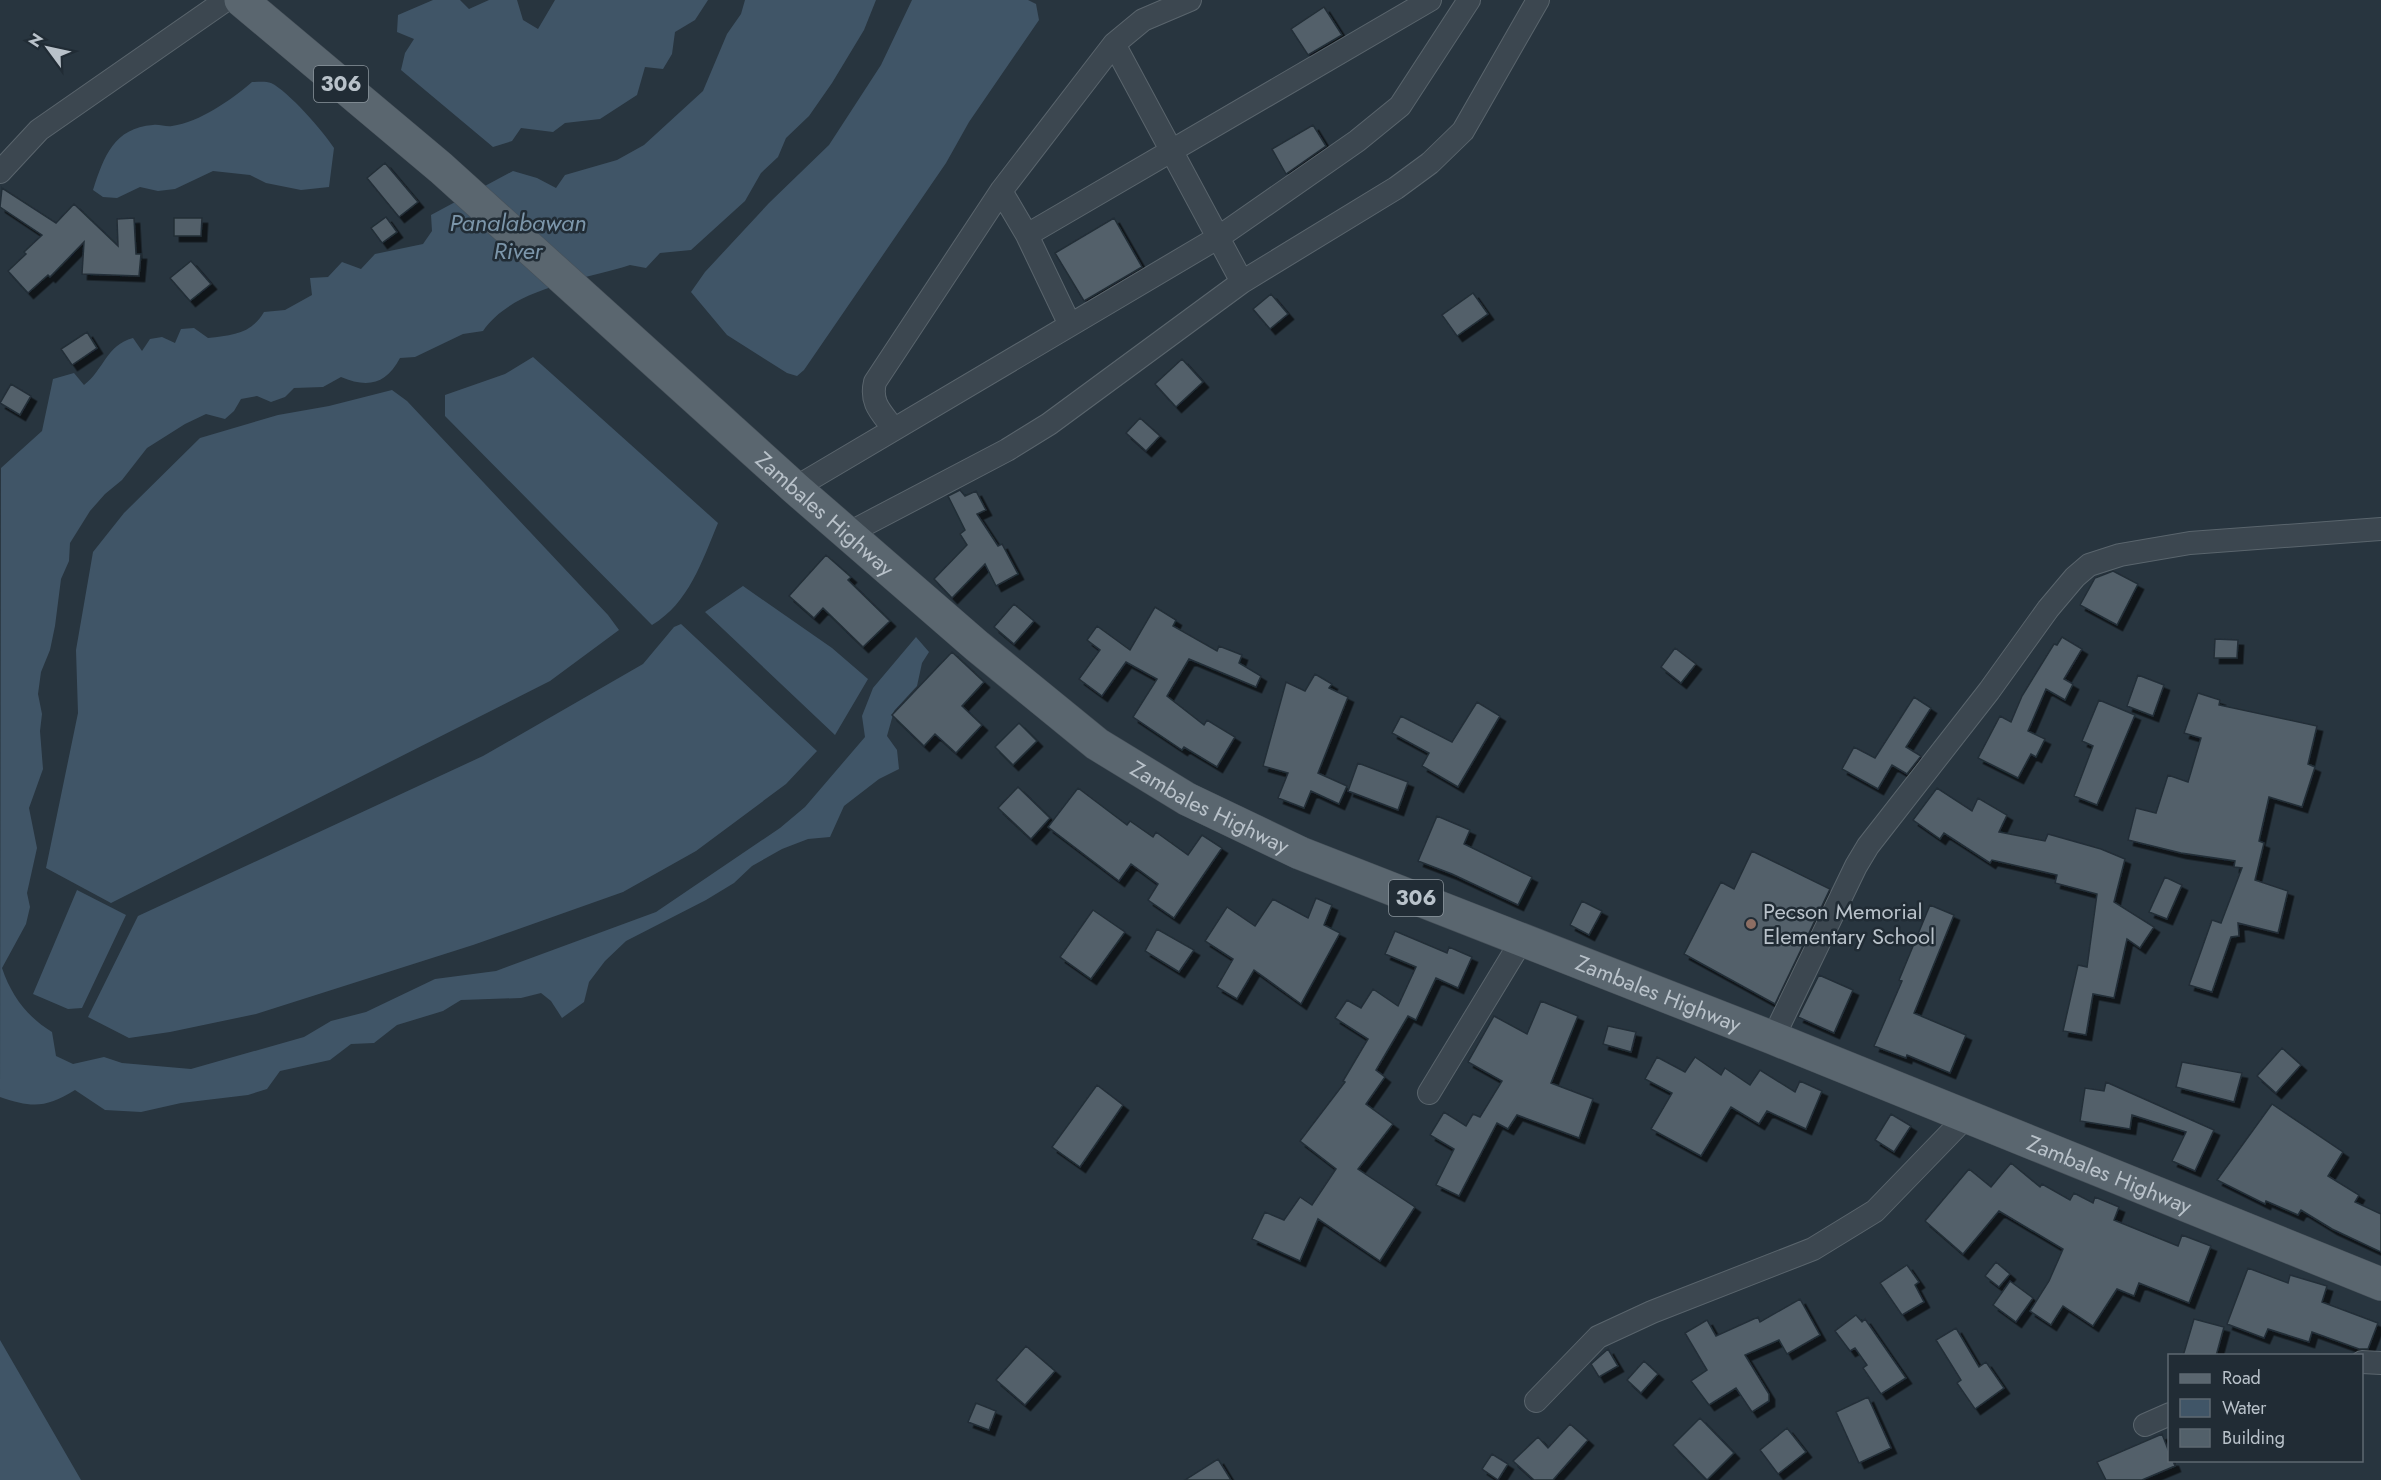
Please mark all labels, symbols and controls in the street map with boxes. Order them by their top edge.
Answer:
north arrow [18,18,78,78]
text: N [23,29,49,52]
road number: 306 [314,66,368,102]
water label: Panalabawan River [449,205,587,268]
street label: Zambales Highway [749,444,902,584]
street label: Zambales Highway [1124,752,1295,862]
road number: 306 [1389,880,1443,916]
place label: Pecson Memorial Elementary School [1763,895,1935,952]
marker: Pecson Memorial Elementary School [1744,917,1758,931]
street label: Zambales Highway [1571,946,1746,1040]
street label: Zambales Highway [2022,1126,2197,1222]
legend [2168,1354,2363,1462]
text: Road [2222,1365,2261,1391]
text: Water [2222,1395,2267,1421]
text: Building [2222,1425,2285,1451]

